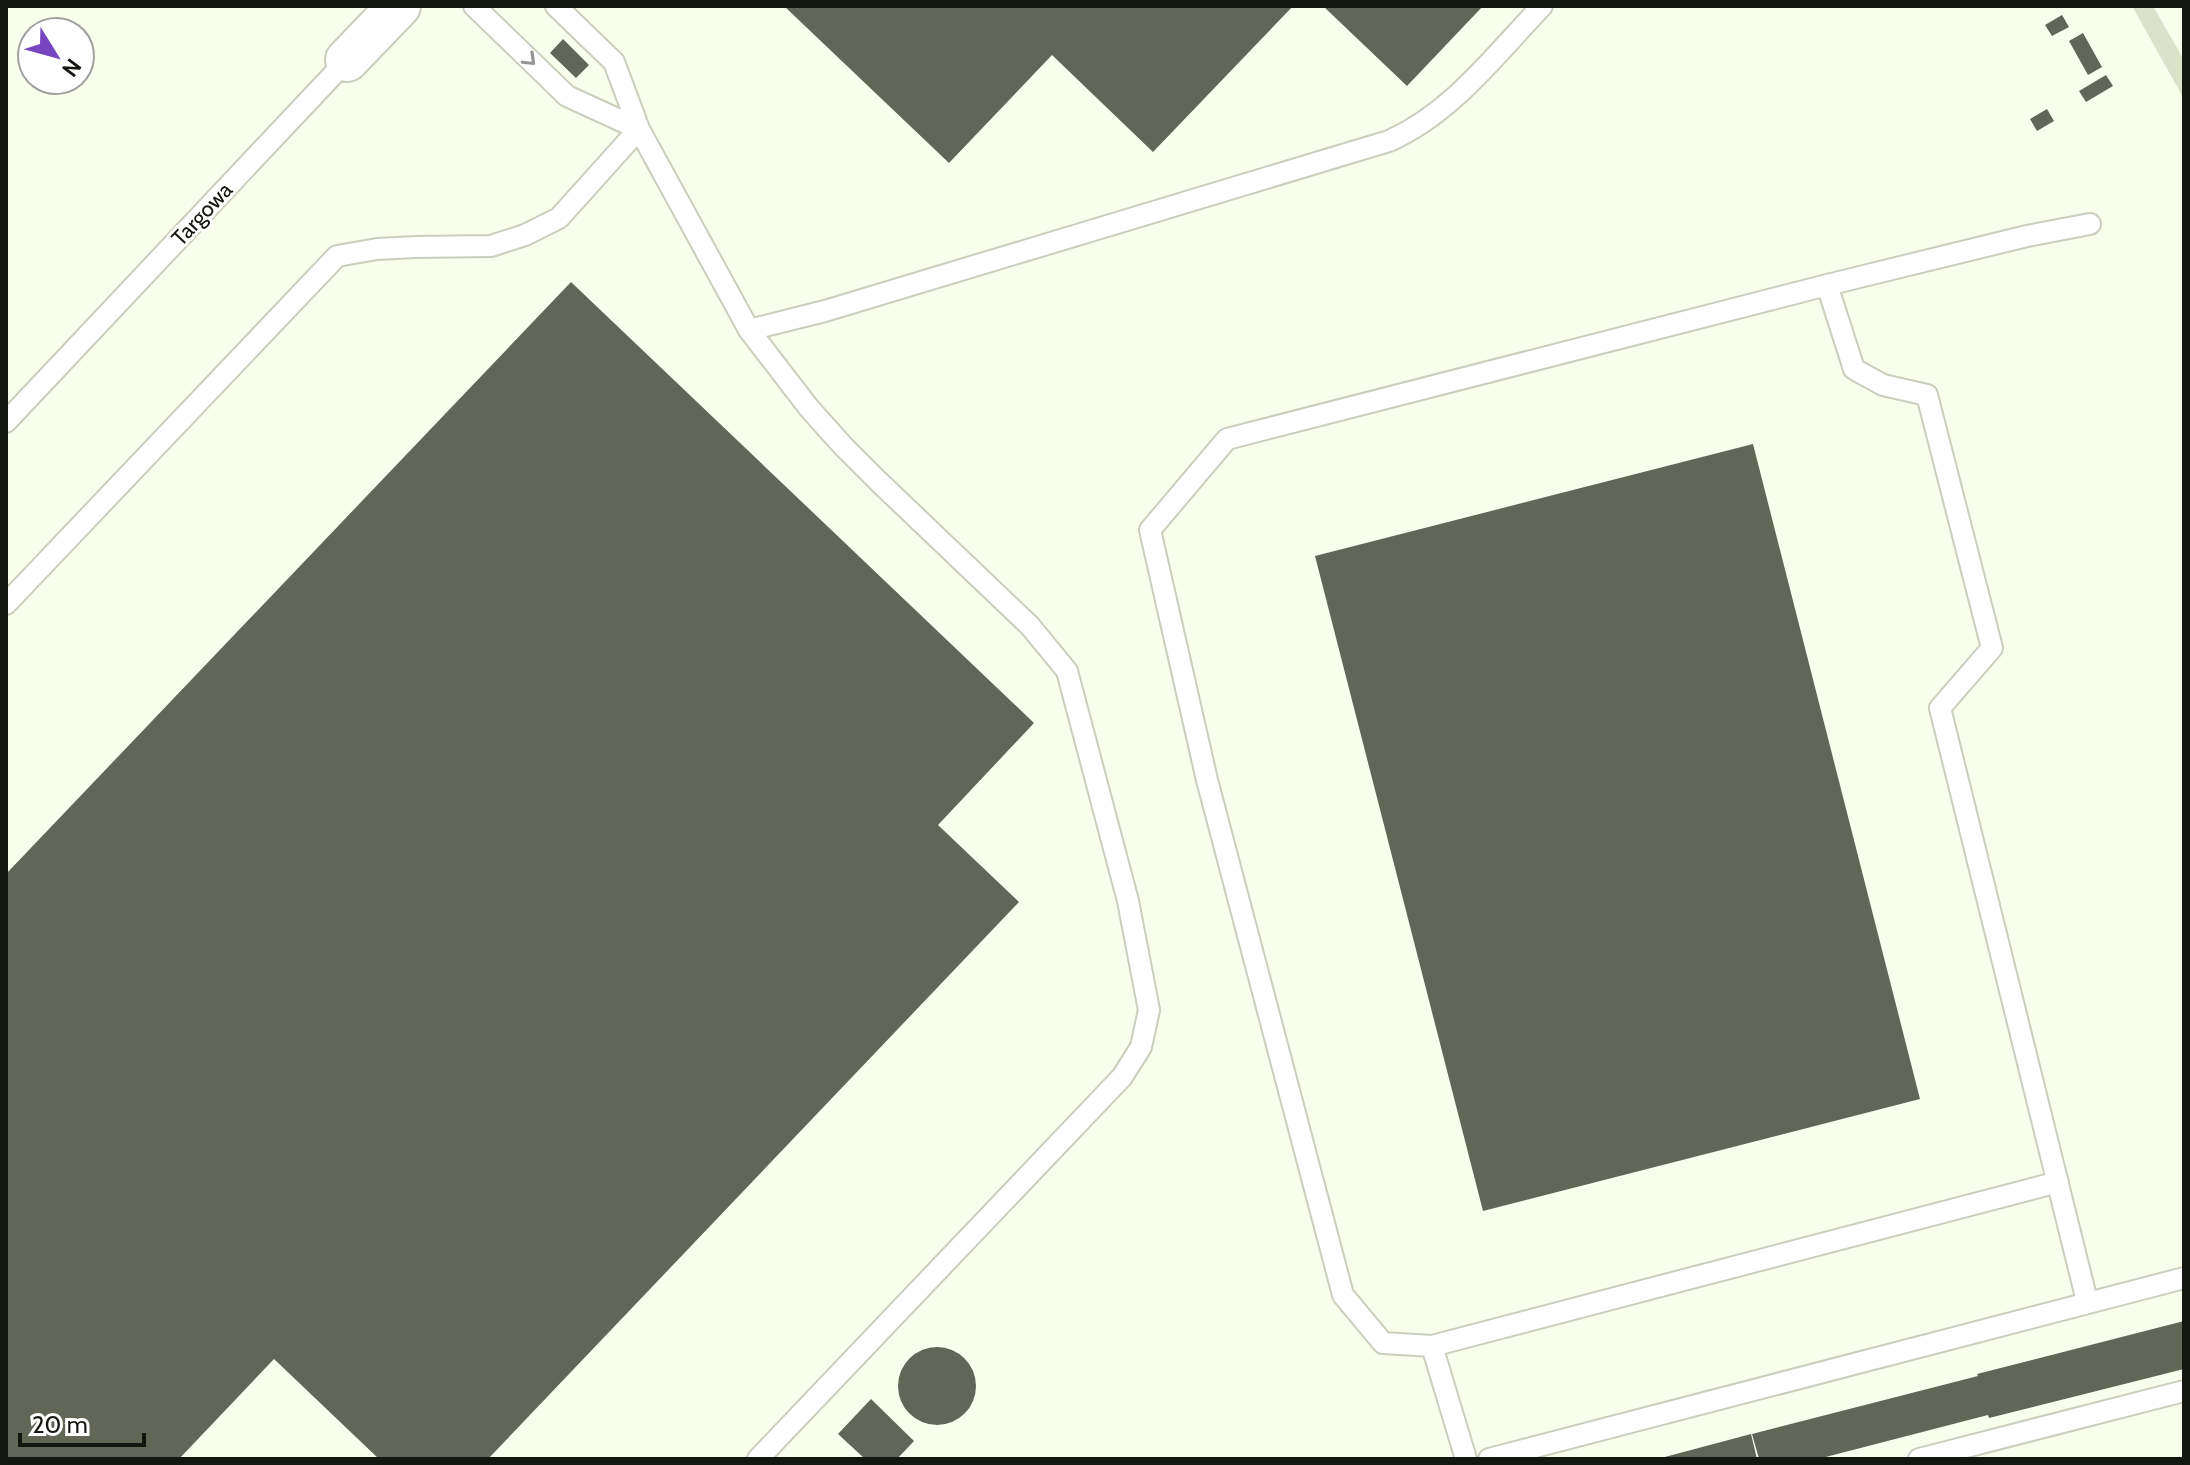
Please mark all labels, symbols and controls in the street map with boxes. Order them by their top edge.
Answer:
north arrow [16,16,96,96]
one-way arrow [521,51,535,66]
text: N [56,53,87,82]
street label: Targowa [166,176,238,251]
scale bar [20,1397,144,1447]
text: 20 m [32,1410,88,1439]

